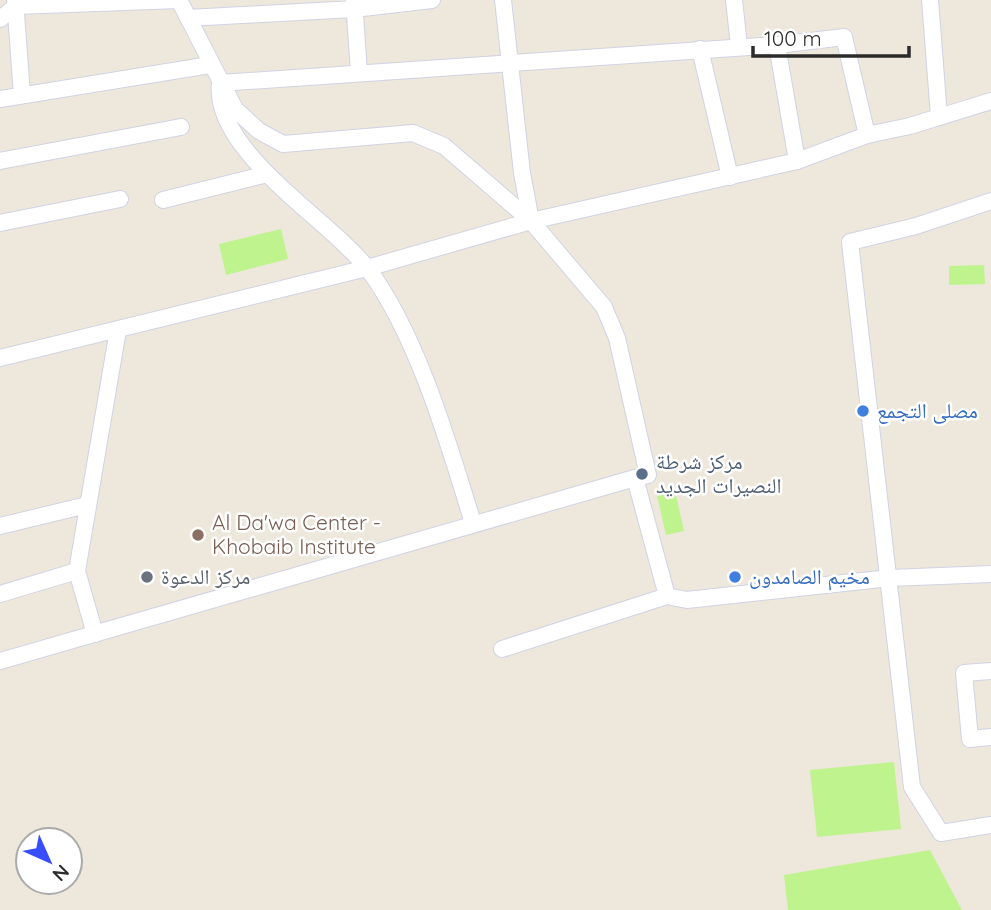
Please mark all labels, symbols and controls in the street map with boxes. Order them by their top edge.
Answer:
scale bar [753,14,909,58]
text: 100 m [764,25,822,51]
place label: مصلى التجمع [877,397,978,424]
marker: مصلى التجمع [855,403,871,419]
place label: مركز شرطة النصيرات الجديد [656,448,781,498]
marker: مركز شرطة النصيرات الجديد [634,466,650,482]
place label: Al Da'wa Center - Khobaib Institute [212,509,381,559]
marker: Al Da'wa Center - Khobaib Institute [190,527,206,543]
place label: مركز الدعوة [161,563,250,589]
place label: مخيم الصامدون [749,563,870,591]
marker: مركز الدعوة [139,569,155,585]
marker: مخيم الصامدون [727,569,743,585]
north arrow [14,826,84,896]
text: N [48,860,74,886]

